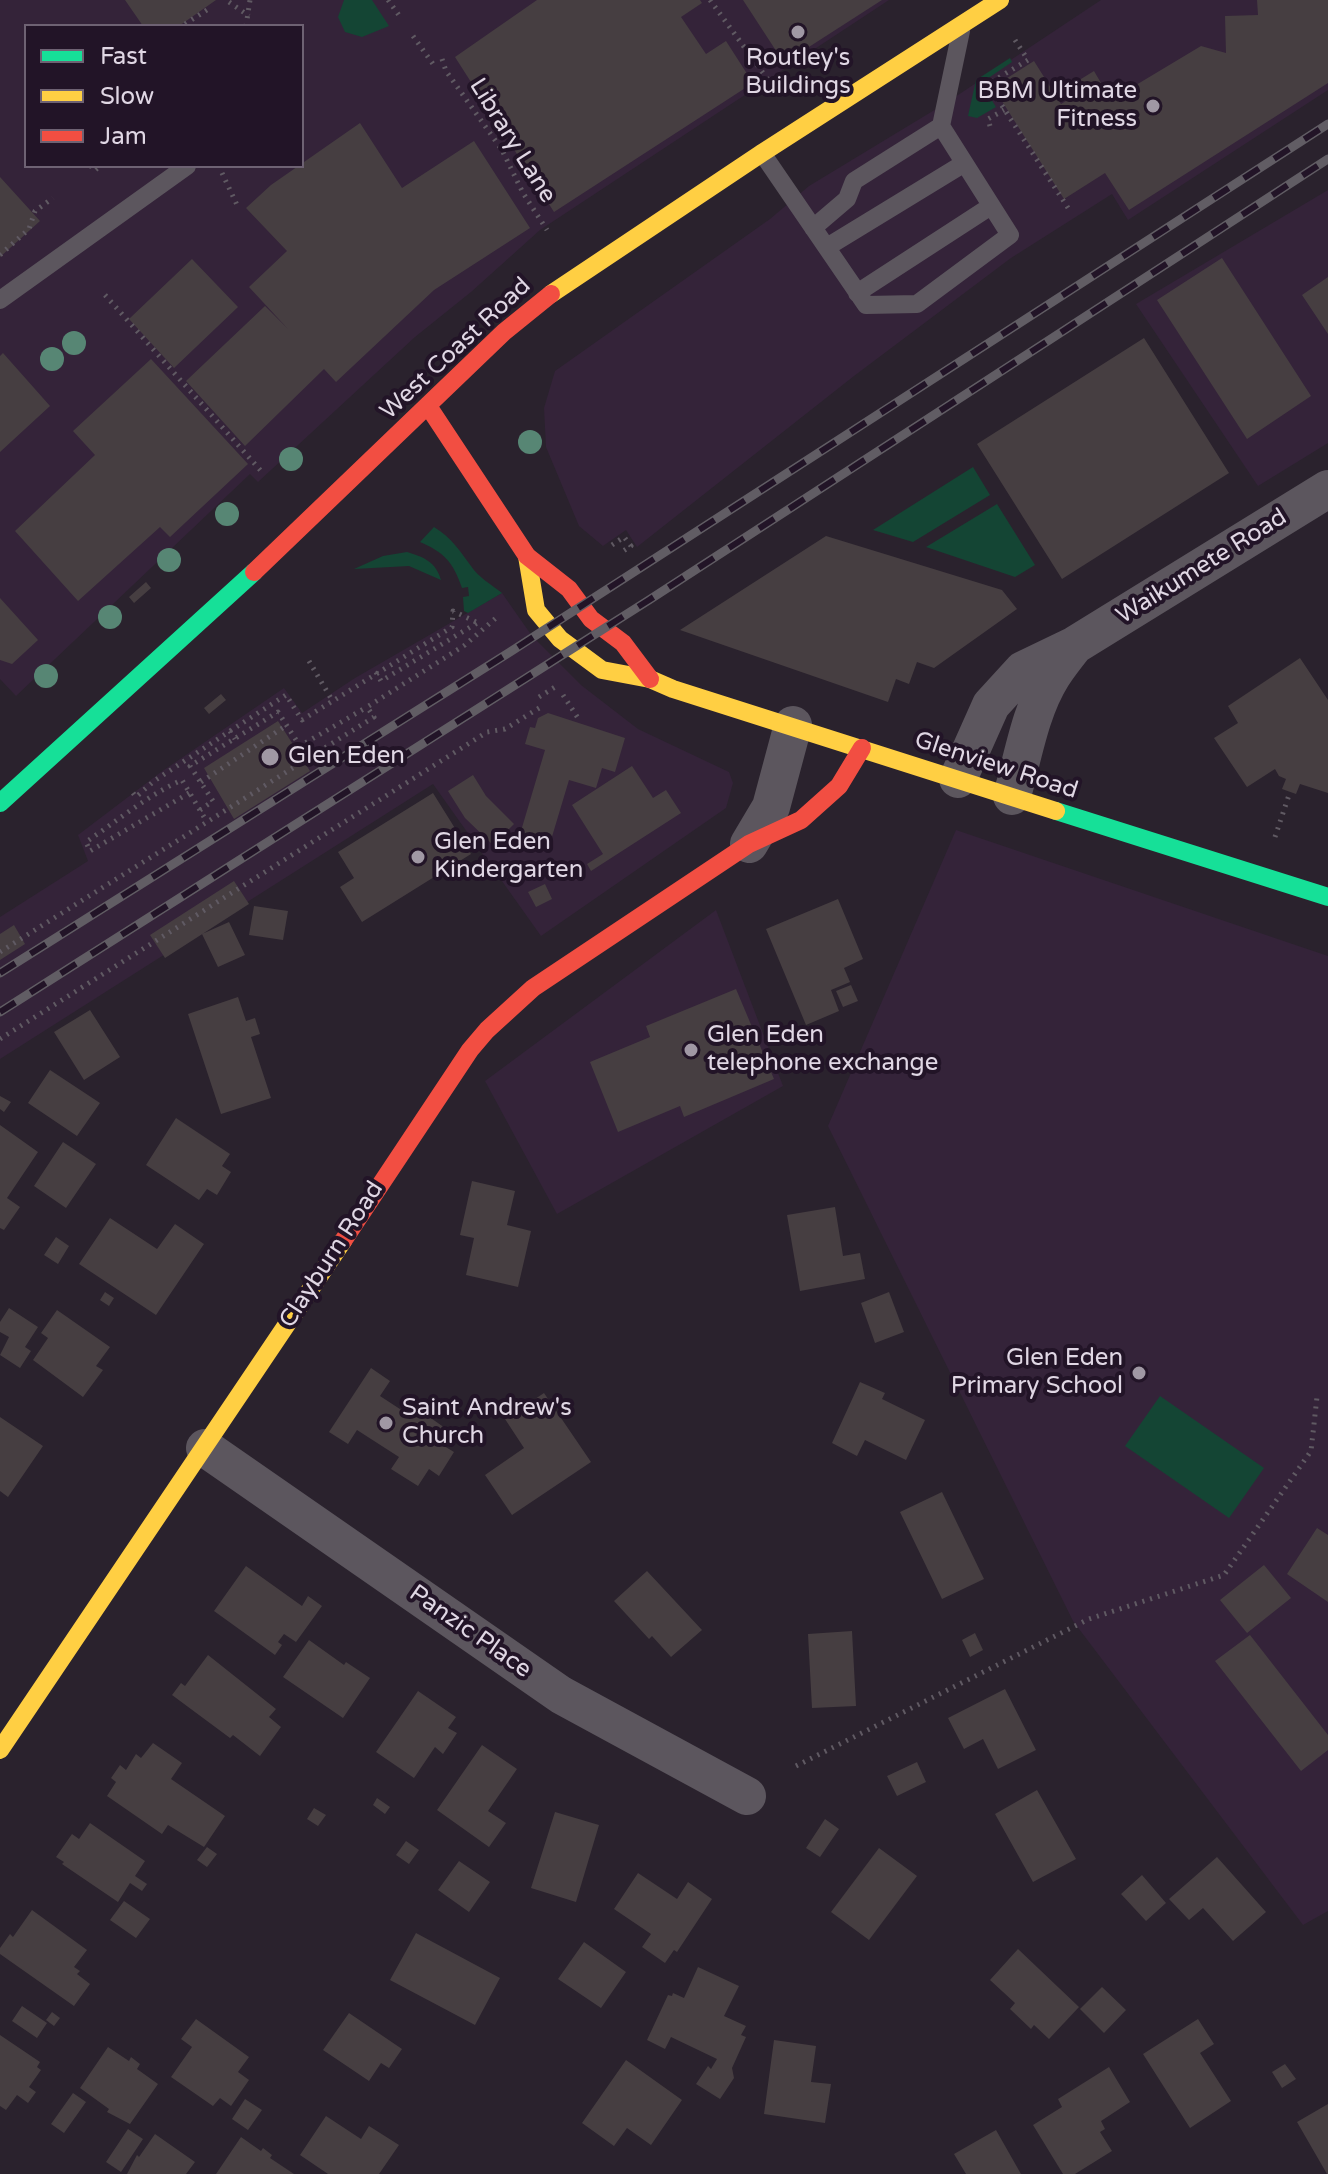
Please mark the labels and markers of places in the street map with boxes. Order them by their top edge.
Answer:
marker: Routley's Buildings [789,23,807,41]
place label: Routley's Buildings [745,45,851,101]
place label: BBM Ultimate Fitness [977,78,1137,134]
marker: BBM Ultimate Fitness [1144,97,1162,115]
place label: Glen Eden [288,743,405,771]
marker: Glen Eden [259,746,281,768]
place label: Glen Eden Kindergarten [434,829,583,885]
marker: Glen Eden Kindergarten [409,848,427,866]
place label: Glen Eden telephone exchange [707,1022,938,1078]
marker: Glen Eden telephone exchange [682,1041,700,1059]
place label: Glen Eden Primary School [951,1345,1123,1401]
marker: Glen Eden Primary School [1130,1364,1148,1382]
place label: Saint Andrew's Church [402,1395,572,1451]
marker: Saint Andrew's Church [377,1414,395,1432]

